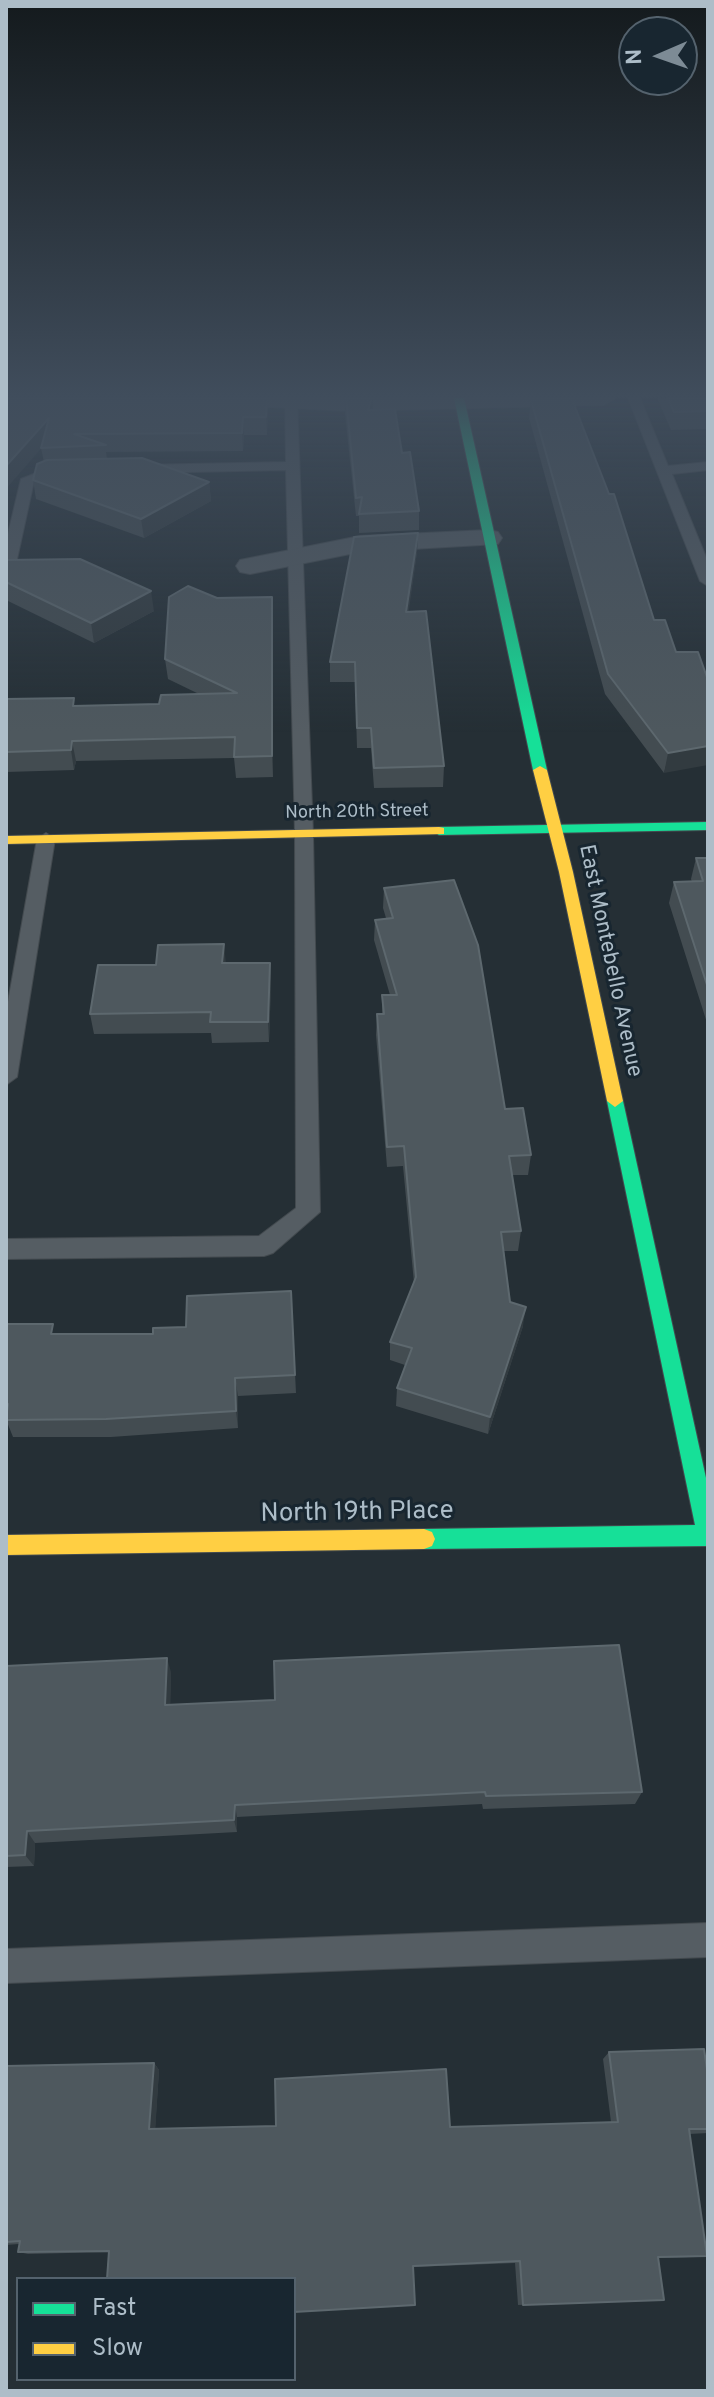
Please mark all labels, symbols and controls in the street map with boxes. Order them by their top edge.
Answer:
north arrow [618,16,698,96]
text: N [622,48,649,65]
street label: North 20th Street [285,801,429,825]
street label: East Montebello Avenue [571,842,647,1080]
street label: North 19th Place [260,1497,454,1531]
legend [16,2277,296,2381]
text: Fast [92,2294,136,2324]
text: Slow [92,2334,143,2364]

